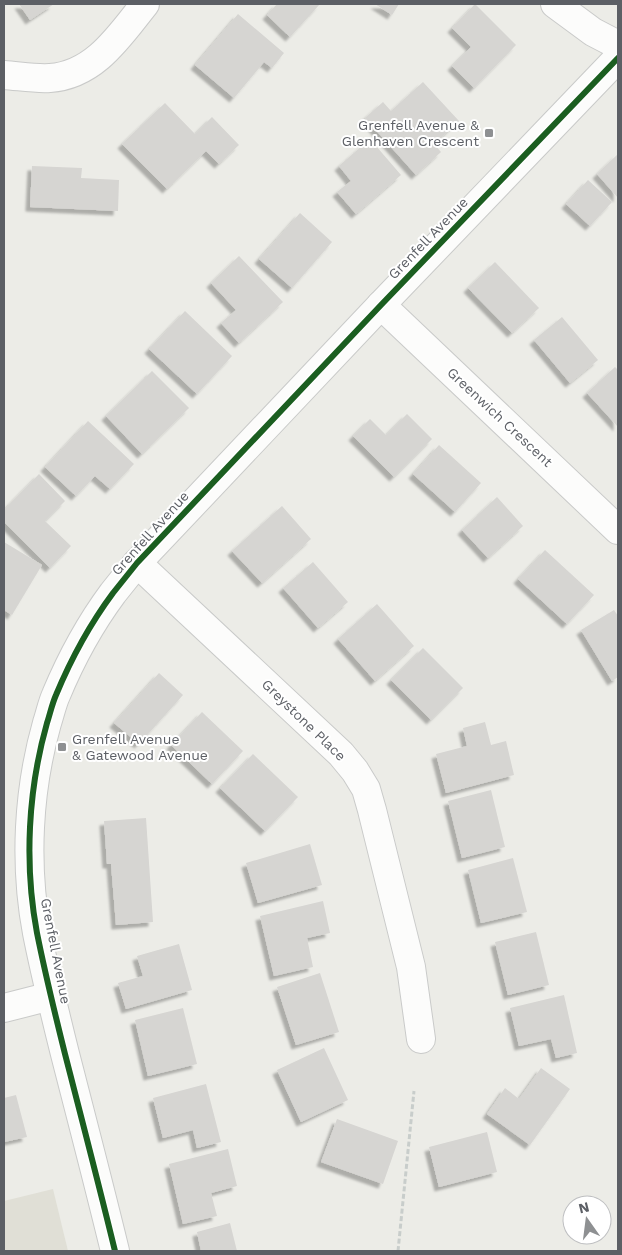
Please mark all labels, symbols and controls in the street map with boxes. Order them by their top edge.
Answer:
place label: Grenfell Avenue & Glenhaven Crescent [342,117,479,149]
marker: Grenfell Avenue & Glenhaven Crescent [483,127,495,139]
street label: Grenfell Avenue [385,194,471,282]
street label: Greenwich Crescent [444,364,556,470]
street label: Grenfell Avenue [108,488,192,578]
street label: Greystone Place [259,676,349,764]
place label: Grenfell Avenue & Gatewood Avenue [72,731,208,763]
marker: Grenfell Avenue & Gatewood Avenue [56,741,68,753]
street label: Grenfell Avenue [38,897,74,1005]
north arrow [562,1195,612,1245]
text: N [577,1198,591,1216]

